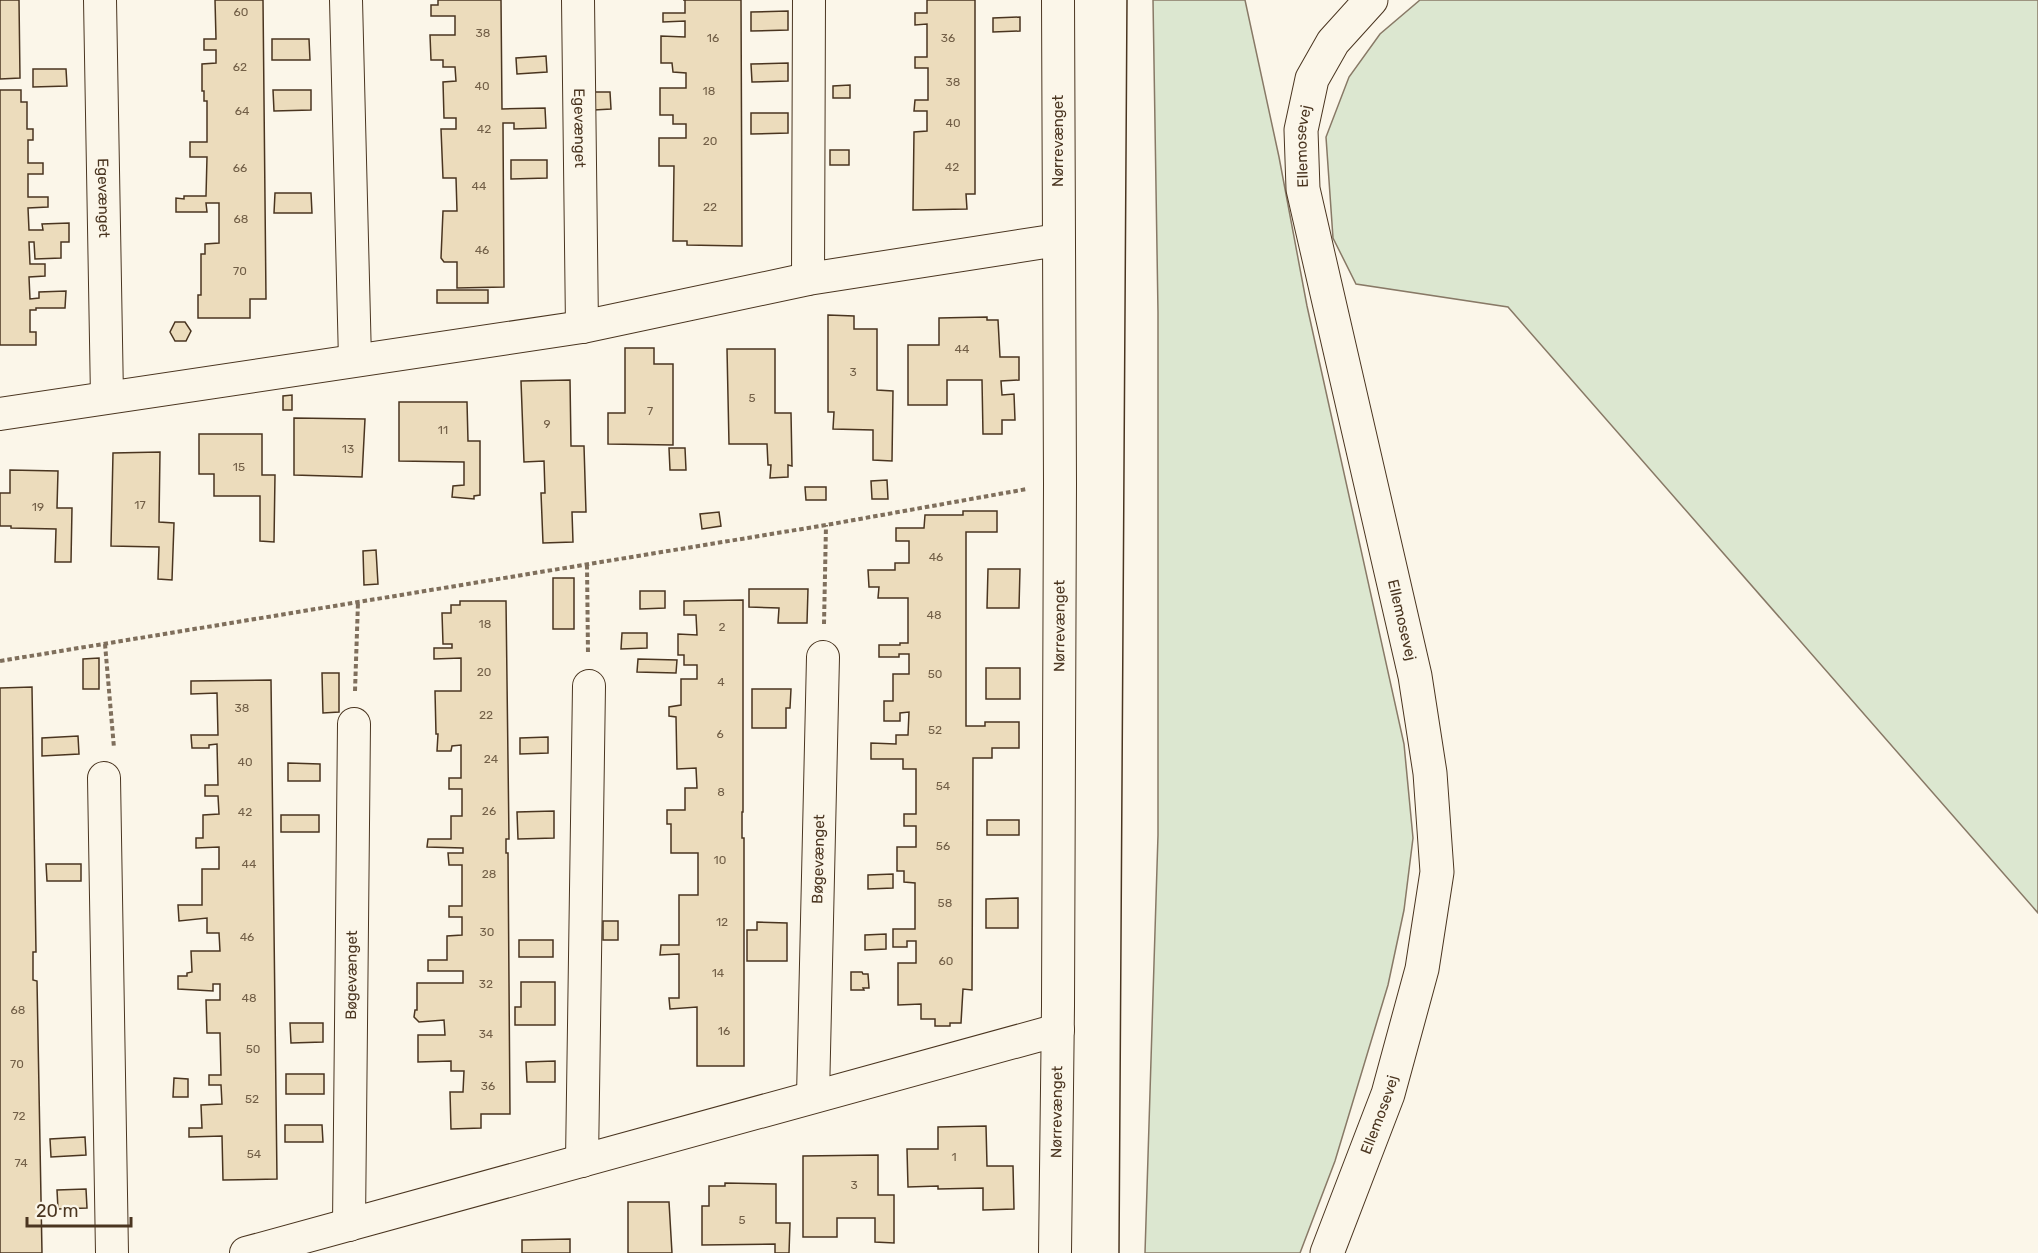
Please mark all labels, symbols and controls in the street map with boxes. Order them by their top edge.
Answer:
house number: 60 [234,5,248,19]
house number: 38 [476,26,490,40]
house number: 16 [707,31,719,45]
house number: 36 [941,31,955,45]
house number: 62 [233,60,247,74]
house number: 38 [946,75,960,89]
house number: 40 [474,79,490,93]
house number: 18 [703,84,715,98]
street label: Egevænget [570,88,589,168]
street label: Nørrevænget [1049,95,1067,187]
street label: Ellemosevej [1292,103,1315,188]
house number: 64 [235,104,250,118]
house number: 40 [945,116,961,130]
house number: 42 [477,122,491,136]
house number: 20 [703,134,717,148]
street label: Egevænget [94,158,113,238]
house number: 42 [945,160,959,174]
house number: 66 [233,161,247,175]
house number: 44 [472,179,487,193]
house number: 22 [703,200,717,214]
house number: 68 [234,212,248,226]
house number: 46 [475,243,489,257]
house number: 70 [233,264,247,278]
house number: 44 [955,342,970,356]
house number: 3 [849,365,857,379]
house number: 5 [748,391,756,405]
house number: 7 [647,404,653,418]
house number: 9 [543,417,551,431]
house number: 11 [438,423,448,437]
house number: 13 [342,442,354,456]
house number: 15 [233,460,245,474]
house number: 17 [134,498,146,512]
house number: 19 [32,500,44,514]
house number: 46 [929,550,943,564]
street label: Ellemosevej [1384,578,1420,662]
street label: Nørrevænget [1050,580,1069,672]
house number: 48 [926,608,942,622]
house number: 18 [479,617,491,631]
house number: 2 [718,620,726,634]
house number: 20 [477,665,491,679]
house number: 50 [928,667,942,681]
house number: 4 [717,675,725,689]
house number: 38 [235,701,249,715]
house number: 22 [479,708,493,722]
house number: 52 [928,723,942,737]
house number: 6 [716,727,724,741]
house number: 24 [484,752,499,766]
house number: 40 [237,755,253,769]
house number: 54 [936,779,951,793]
house number: 8 [717,785,725,799]
house number: 26 [482,804,496,818]
house number: 42 [238,805,252,819]
street label: Bøgevænget [808,814,828,904]
house number: 56 [936,839,950,853]
house number: 10 [714,853,726,867]
house number: 44 [242,857,257,871]
house number: 28 [482,867,496,881]
house number: 58 [938,896,952,910]
house number: 12 [716,915,728,929]
house number: 30 [480,925,494,939]
house number: 46 [240,930,254,944]
street label: Bøgevænget [342,930,361,1020]
house number: 60 [939,954,953,968]
house number: 14 [712,966,725,980]
house number: 32 [479,977,493,991]
house number: 48 [241,991,257,1005]
house number: 68 [11,1003,25,1017]
house number: 16 [718,1024,730,1038]
house number: 34 [479,1027,494,1041]
house number: 50 [246,1042,260,1056]
house number: 70 [10,1057,24,1071]
street label: Nørrevænget [1047,1066,1066,1158]
street label: Ellemosevej [1357,1073,1402,1157]
house number: 36 [481,1079,495,1093]
house number: 52 [245,1092,259,1106]
house number: 72 [12,1109,26,1123]
house number: 54 [247,1147,262,1161]
house number: 1 [951,1150,957,1164]
house number: 74 [14,1156,28,1170]
house number: 3 [850,1178,858,1192]
scale bar [27,1190,130,1228]
text: 20 m [36,1200,78,1222]
house number: 5 [738,1213,746,1227]

